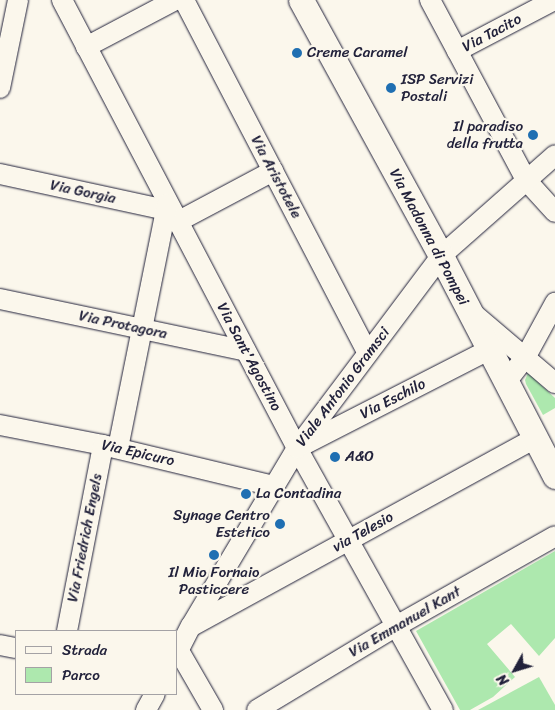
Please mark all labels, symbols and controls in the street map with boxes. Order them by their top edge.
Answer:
street label: Via Tacito [459,10,525,56]
place label: Creme Caramel [307,44,407,62]
marker: Creme Caramel [291,47,303,59]
place label: ISP Servizi Postali [401,70,475,105]
marker: ISP Servizi Postali [385,82,397,94]
place label: Il paradiso della frutta [447,117,523,152]
marker: Il paradiso della frutta [527,129,539,141]
street label: Via Aristotele [247,133,305,221]
street label: Via Madonna di Pompei [386,166,472,308]
street label: Via Gorgia [48,176,118,208]
street label: Via Sant'Agostino [213,300,285,414]
street label: Via Protagora [77,307,169,343]
street label: Viale Antonio Gramsci [292,324,394,450]
street label: Via Eschilo [357,375,429,423]
street label: Via Epicuro [100,436,176,470]
place label: A&O [345,448,374,466]
marker: A&O [329,451,341,463]
street label: Via Friedrich Engels [64,472,106,604]
place label: La Contadina [256,485,341,503]
marker: La Contadina [240,488,252,500]
place label: Synage Centro Estetico [173,506,270,541]
street label: via Telesio [329,508,397,556]
marker: Synage Centro Estetico [274,518,286,530]
marker: Il Mio Fornaio Pasticcere [208,549,220,561]
place label: Il Mio Fornaio Pasticcere [168,563,260,598]
street label: Via Emmanuel Kant [346,583,464,661]
legend [15,630,178,695]
text: Strada [62,637,107,663]
north arrow [490,645,540,695]
text: Parco [62,662,100,688]
text: N [490,668,516,691]

